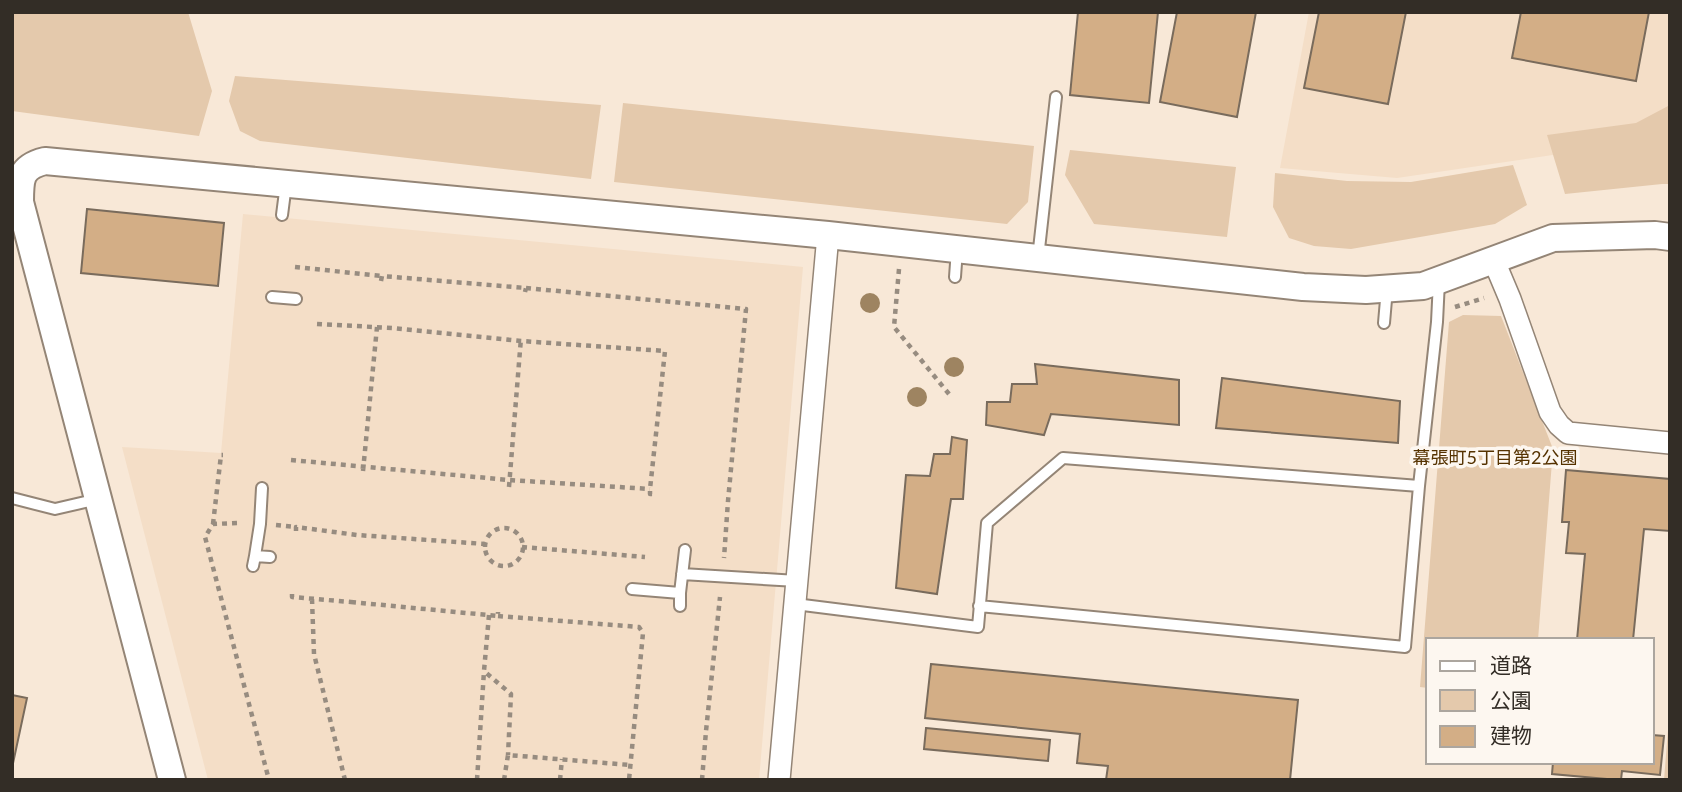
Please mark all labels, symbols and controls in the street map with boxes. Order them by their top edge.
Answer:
park label: 幕張町5丁目第2公園 [1413,446,1577,468]
legend [1426,638,1654,764]
text: 道路 [1490,652,1532,677]
text: 公園 [1490,687,1532,712]
text: 建物 [1490,722,1532,747]

